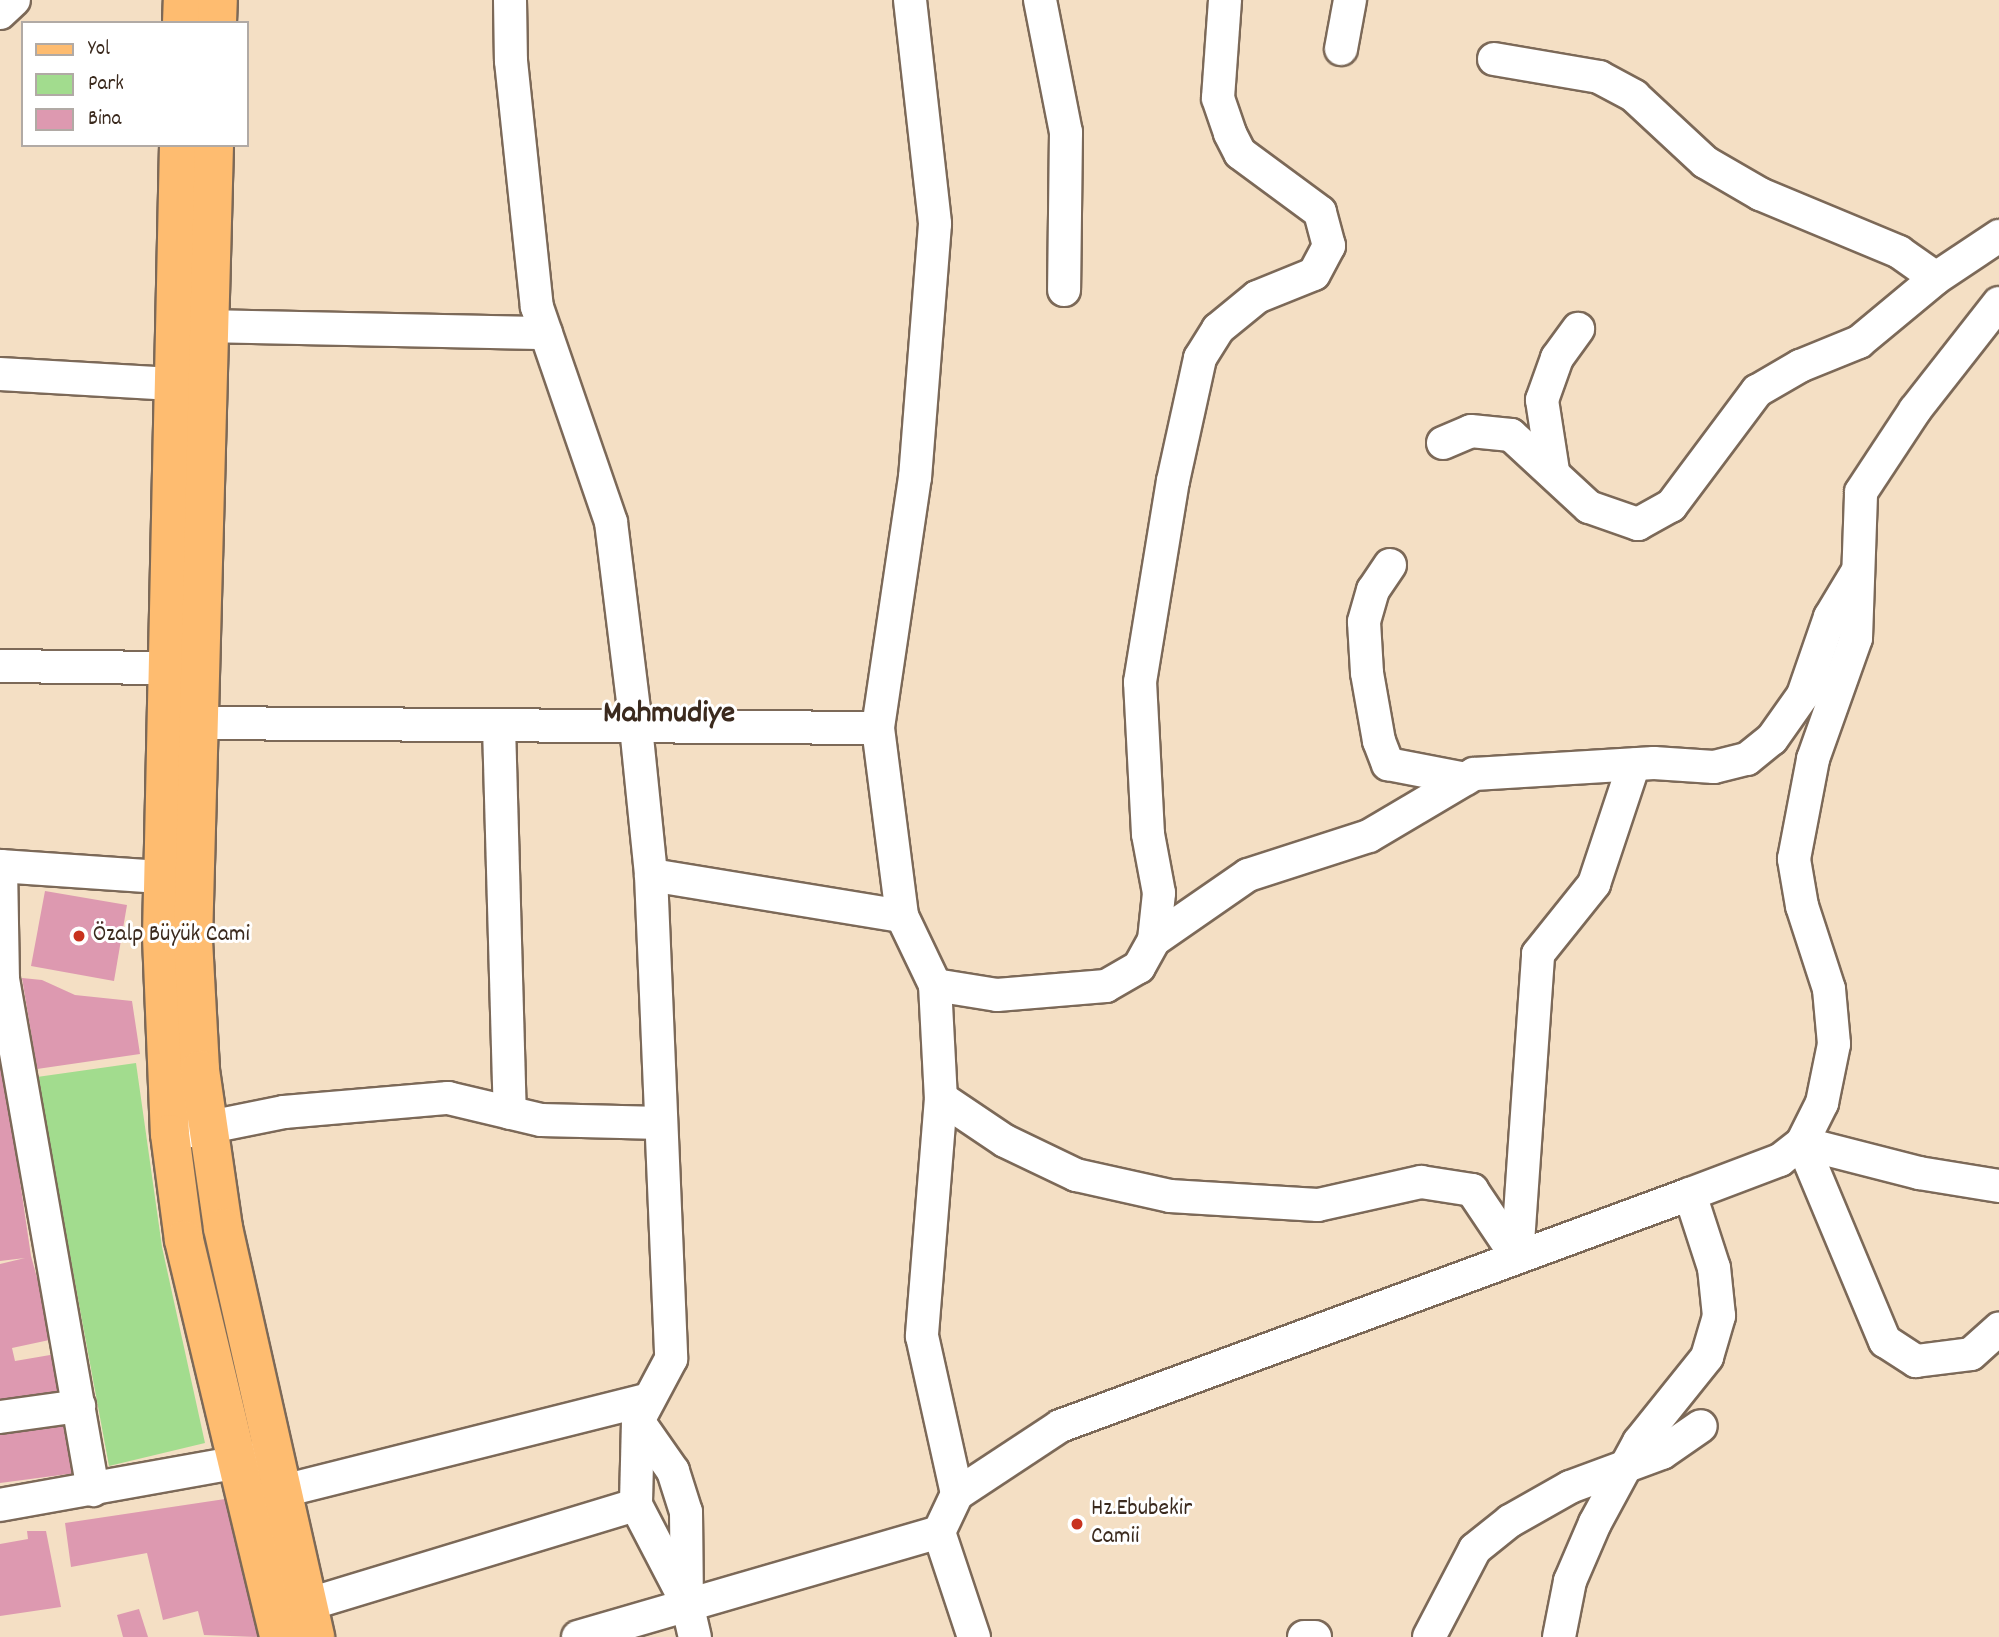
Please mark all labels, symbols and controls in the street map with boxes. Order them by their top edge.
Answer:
legend [21,21,248,147]
text: Yol [88,35,110,65]
text: Park [88,70,124,100]
text: Bina [88,105,121,135]
district label: Mahmudiye [603,696,735,734]
place label: Özalp Büyük Cami [93,922,250,950]
marker: Özalp Büyük Cami [71,928,87,944]
place label: Hz.Ebubekir Camii [1091,1496,1192,1552]
marker: Hz.Ebubekir Camii [1069,1516,1085,1532]

